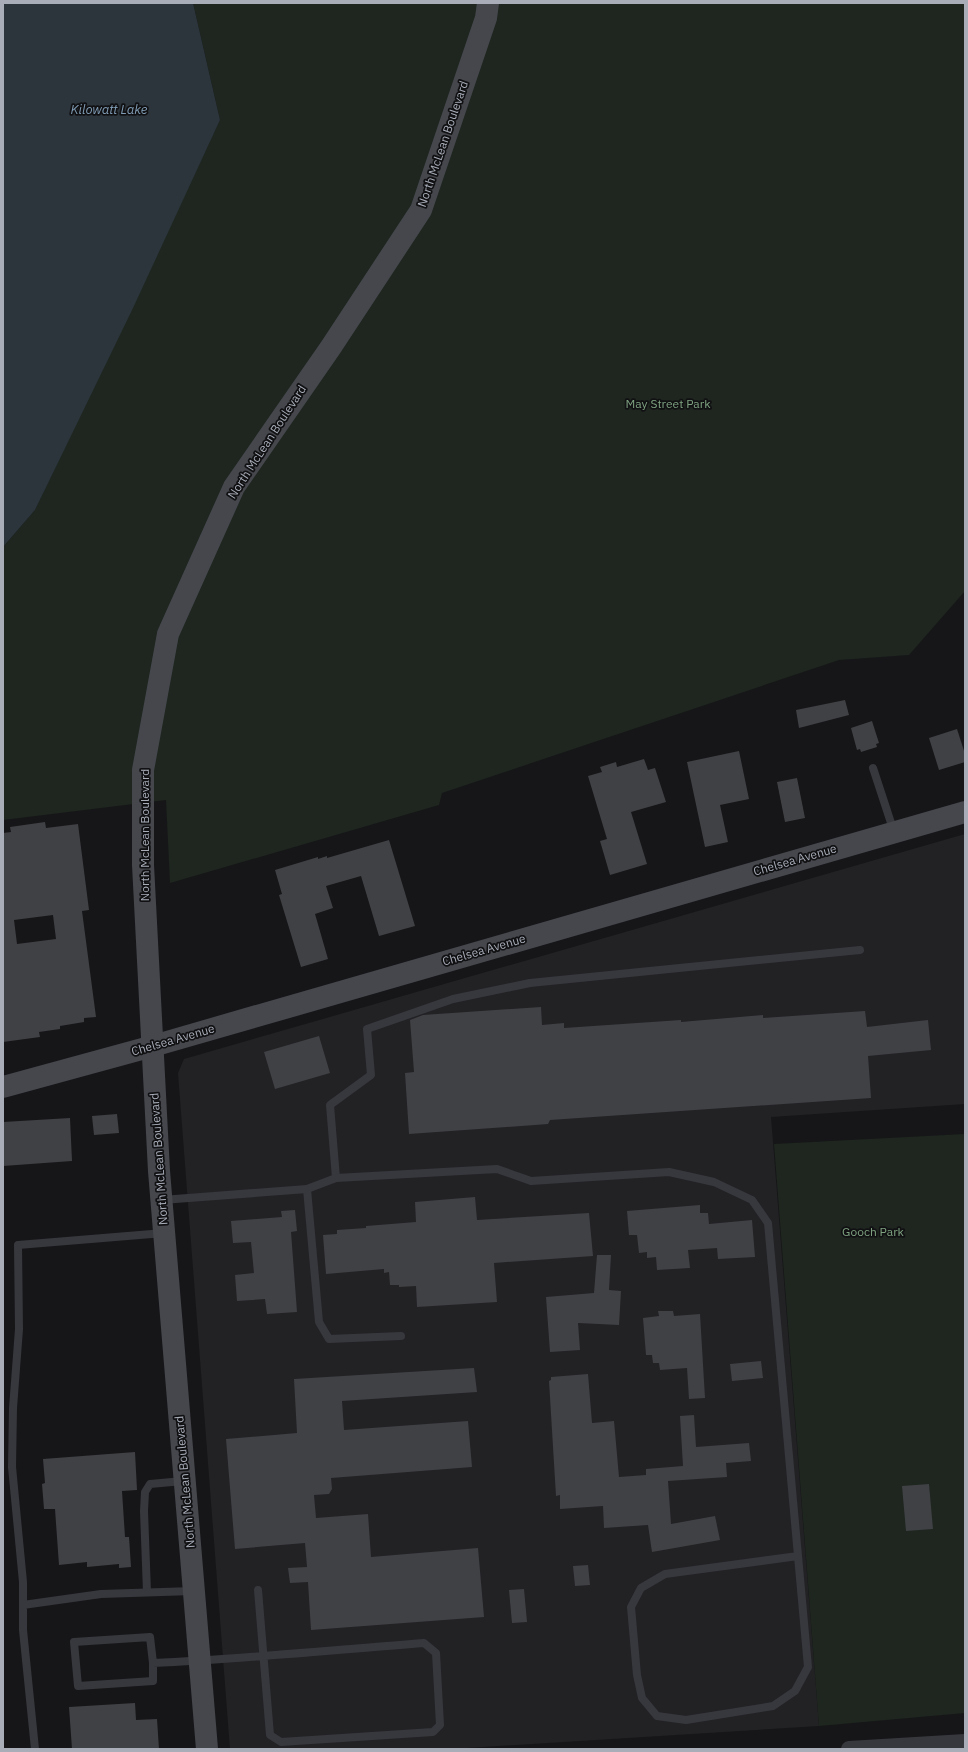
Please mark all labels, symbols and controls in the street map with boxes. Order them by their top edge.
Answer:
street label: North McLean Boulevard [414,79,471,209]
water label: Kilowatt Lake [71,101,148,118]
street label: North McLean Boulevard [224,382,309,501]
park label: May Street Park [626,396,711,411]
street label: North McLean Boulevard [137,769,152,901]
street label: Chelsea Avenue [752,840,839,879]
street label: Chelsea Avenue [441,930,528,969]
street label: Chelsea Avenue [130,1020,217,1059]
street label: North McLean Boulevard [146,1092,171,1226]
park label: Gooch Park [842,1224,905,1239]
street label: North McLean Boulevard [171,1415,198,1549]

